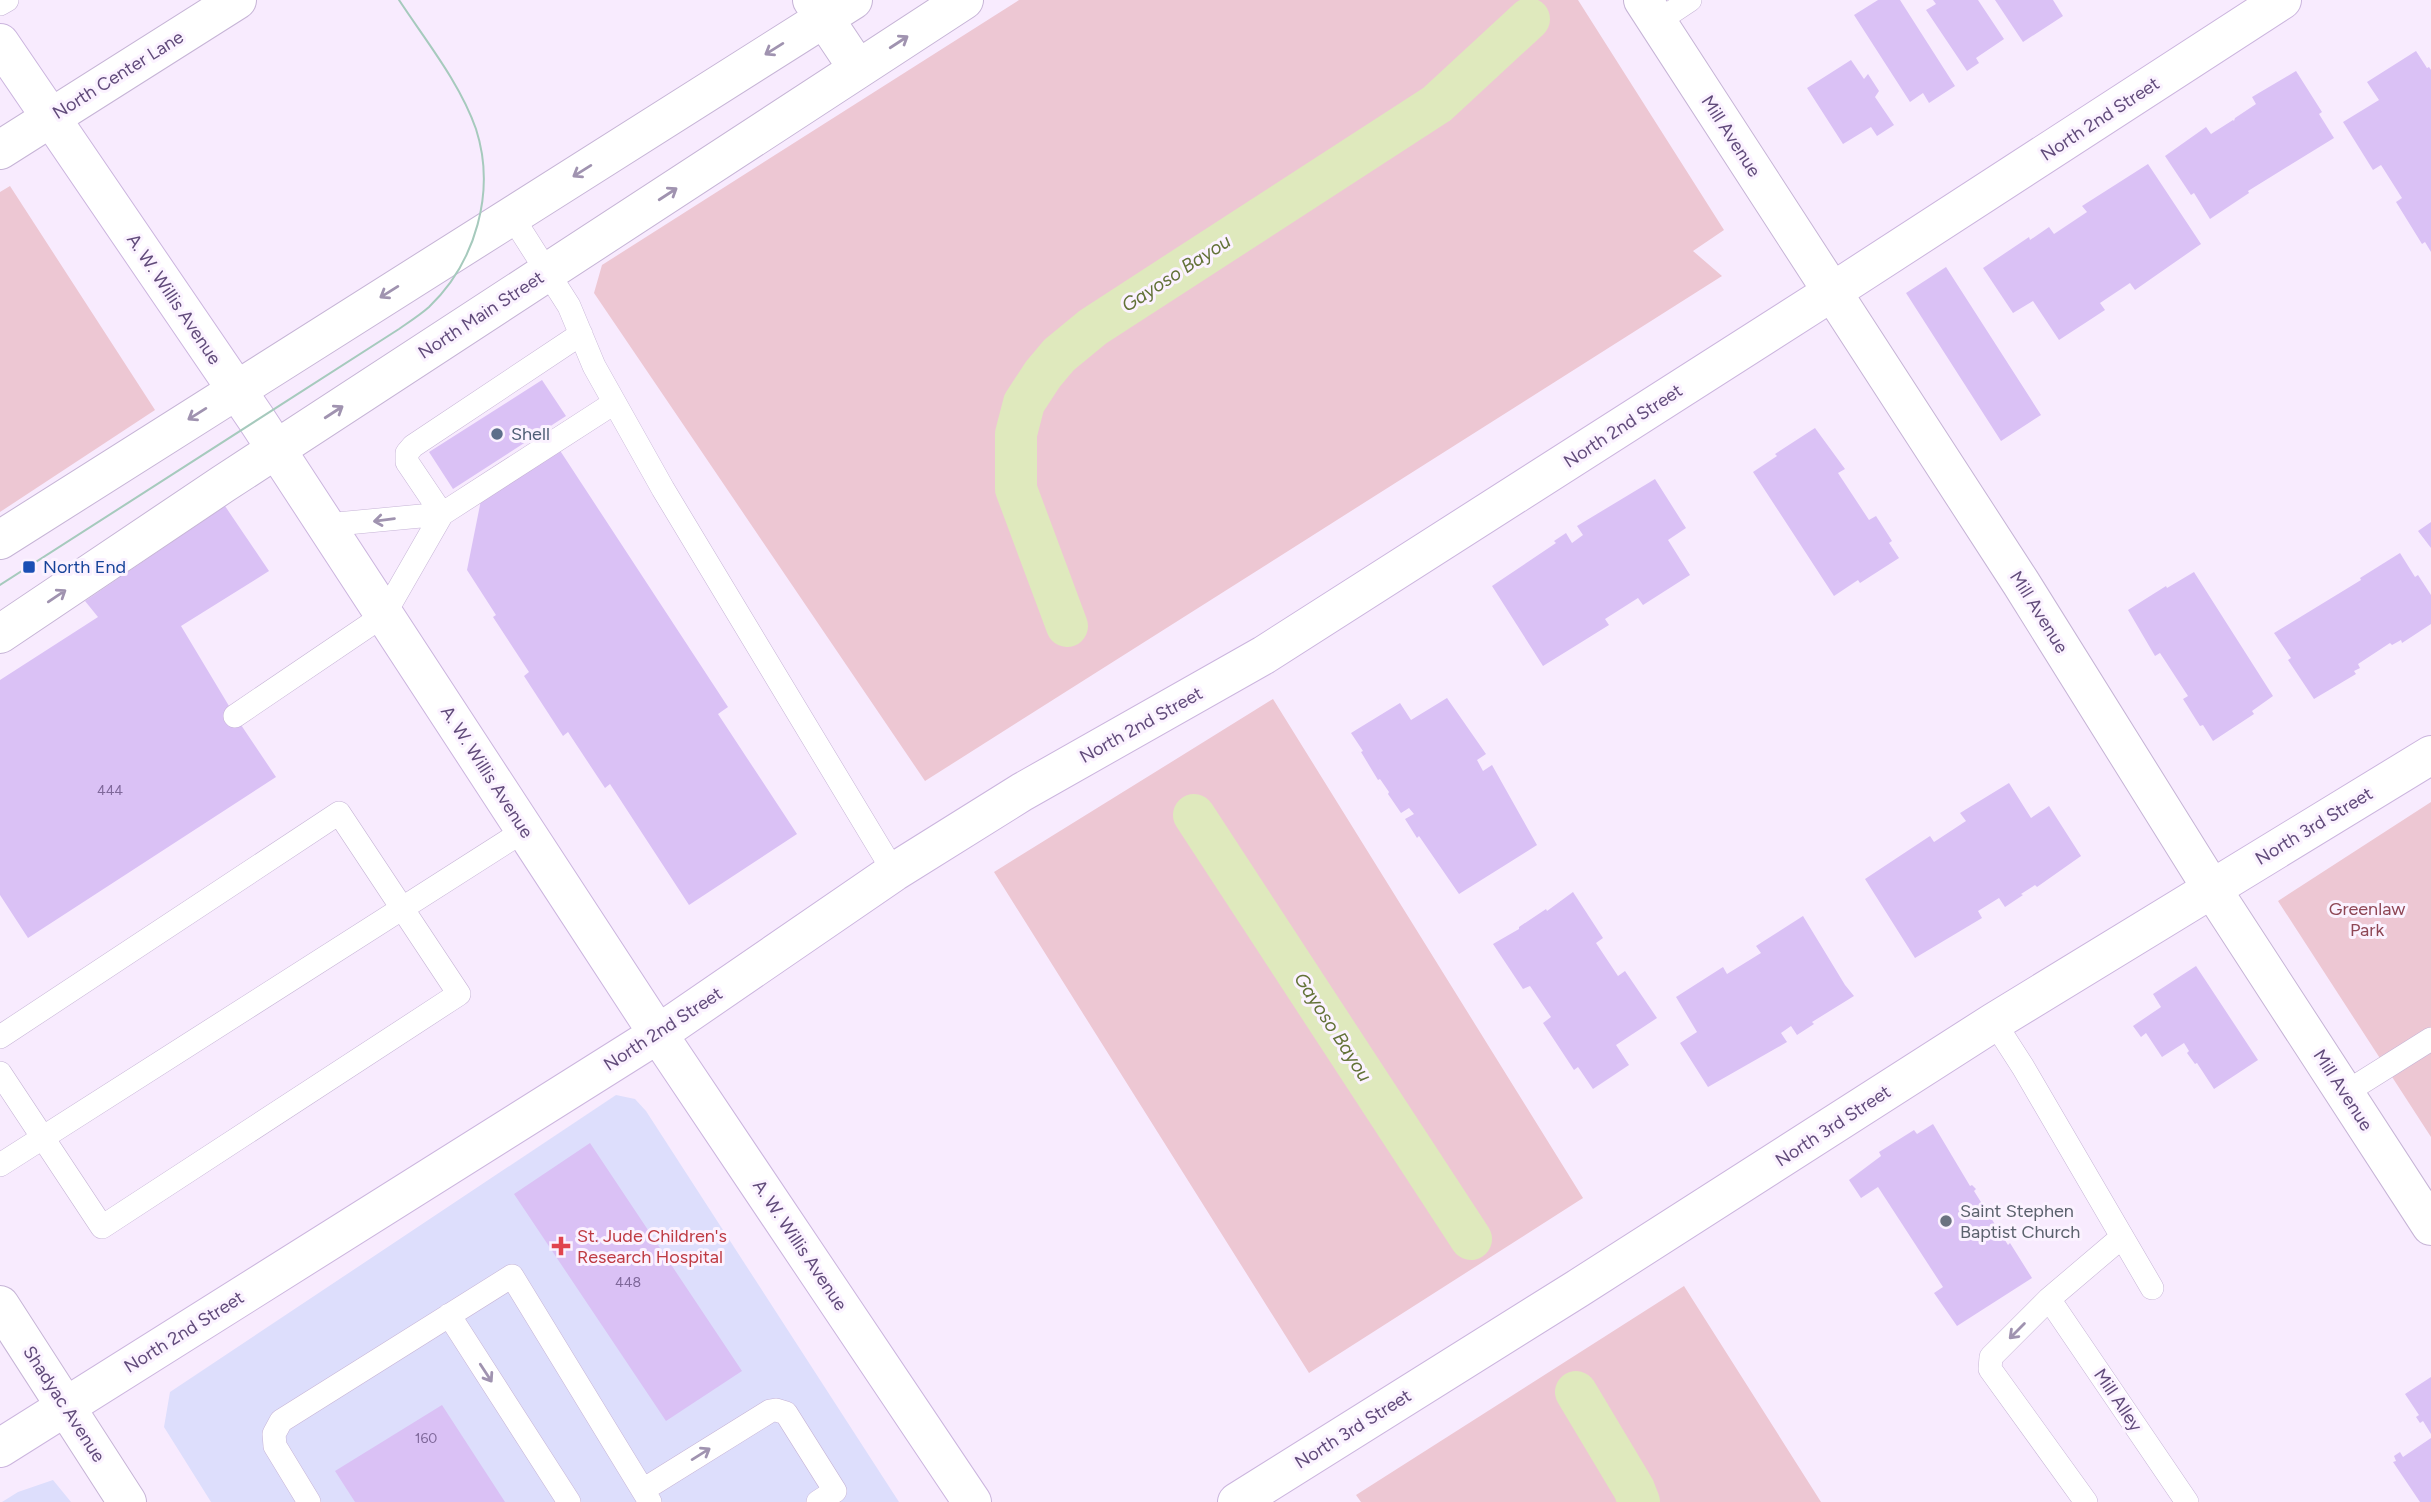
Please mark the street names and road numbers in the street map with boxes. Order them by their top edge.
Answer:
street label: North Center Lane [49,26,188,124]
street label: North 2nd Street [2036,72,2164,166]
street label: Mill Avenue [1697,91,1766,181]
street label: A. W. Willis Avenue [122,229,226,369]
street label: North Main Street [414,266,548,364]
street label: North 2nd Street [1559,379,1687,473]
street label: Mill Avenue [2005,567,2073,657]
street label: North 2nd Street [1076,682,1207,768]
street label: A. W. Willis Avenue [436,702,538,842]
street label: North 3rd Street [2251,782,2377,870]
street label: North 2nd Street [599,982,727,1076]
street label: Mill Avenue [2309,1045,2378,1135]
street label: North 3rd Street [1771,1080,1895,1171]
street label: A. W. Willis Avenue [748,1175,852,1315]
street label: North 2nd Street [120,1286,248,1378]
street label: Shadyac Avenue [18,1342,110,1466]
street label: Mill Alley [2089,1364,2147,1436]
street label: North 3rd Street [1291,1384,1415,1474]

